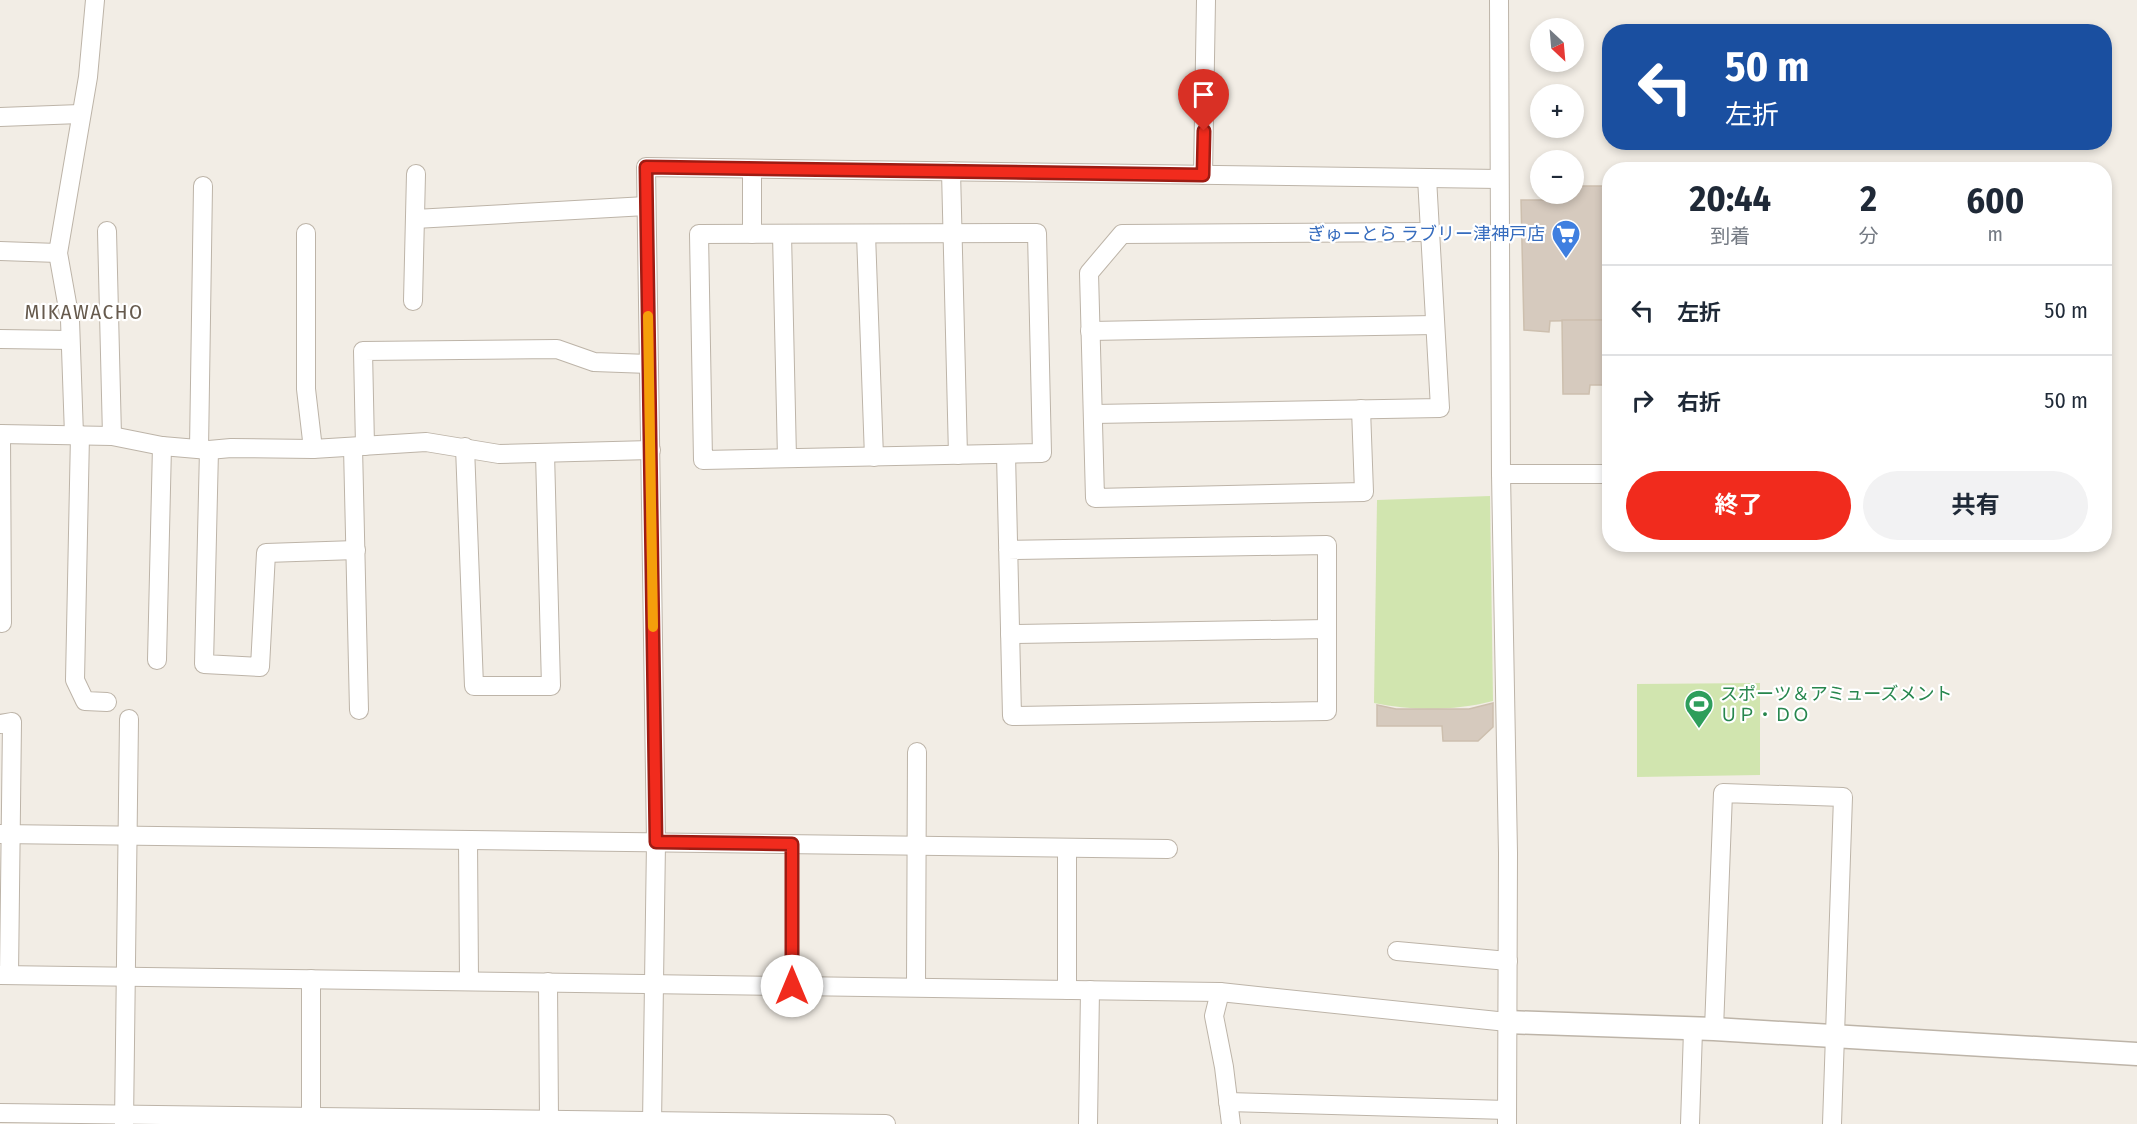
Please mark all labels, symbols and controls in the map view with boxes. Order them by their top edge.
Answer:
north arrow [1530,18,1584,72]
map controls [1530,18,1584,204]
text: 50 m [1725,42,1809,92]
icon: left [1626,48,1704,126]
pin [1178,69,1229,131]
icon: arrive [1187,78,1220,111]
button: + [1530,84,1584,138]
text: 左折 [1725,99,1779,131]
button: − [1530,150,1584,204]
text: 20:44 [1690,177,1771,221]
text: 2 [1860,177,1877,221]
text: 600 [1966,179,2024,223]
supermarket icon: ぎゅーとら ラブリー津神戸店 [1550,218,1582,260]
text: m [1988,222,2003,246]
place label: ぎゅーとら ラブリー津神戸店 [1307,223,1545,245]
text: 到着 [1710,224,1750,248]
text: 分 [1859,224,1879,248]
icon: left [1626,294,1659,327]
text: 50 m [2044,297,2088,324]
district label: MIKAWACHO [24,299,144,325]
text: 左折 [1677,299,1721,326]
icon: right [1626,384,1659,417]
text: 50 m [2044,387,2088,414]
text: 右折 [1677,389,1721,416]
button: 終了 [1626,471,1851,540]
button: 共有 [1863,471,2088,540]
place label: スポーツ＆アミューズメント ＵＰ・ＤＯ [1720,683,1952,726]
sports icon: スポーツ＆アミューズメント ＵＰ・ＤＯ [1683,688,1715,730]
position arrow [760,954,824,1018]

